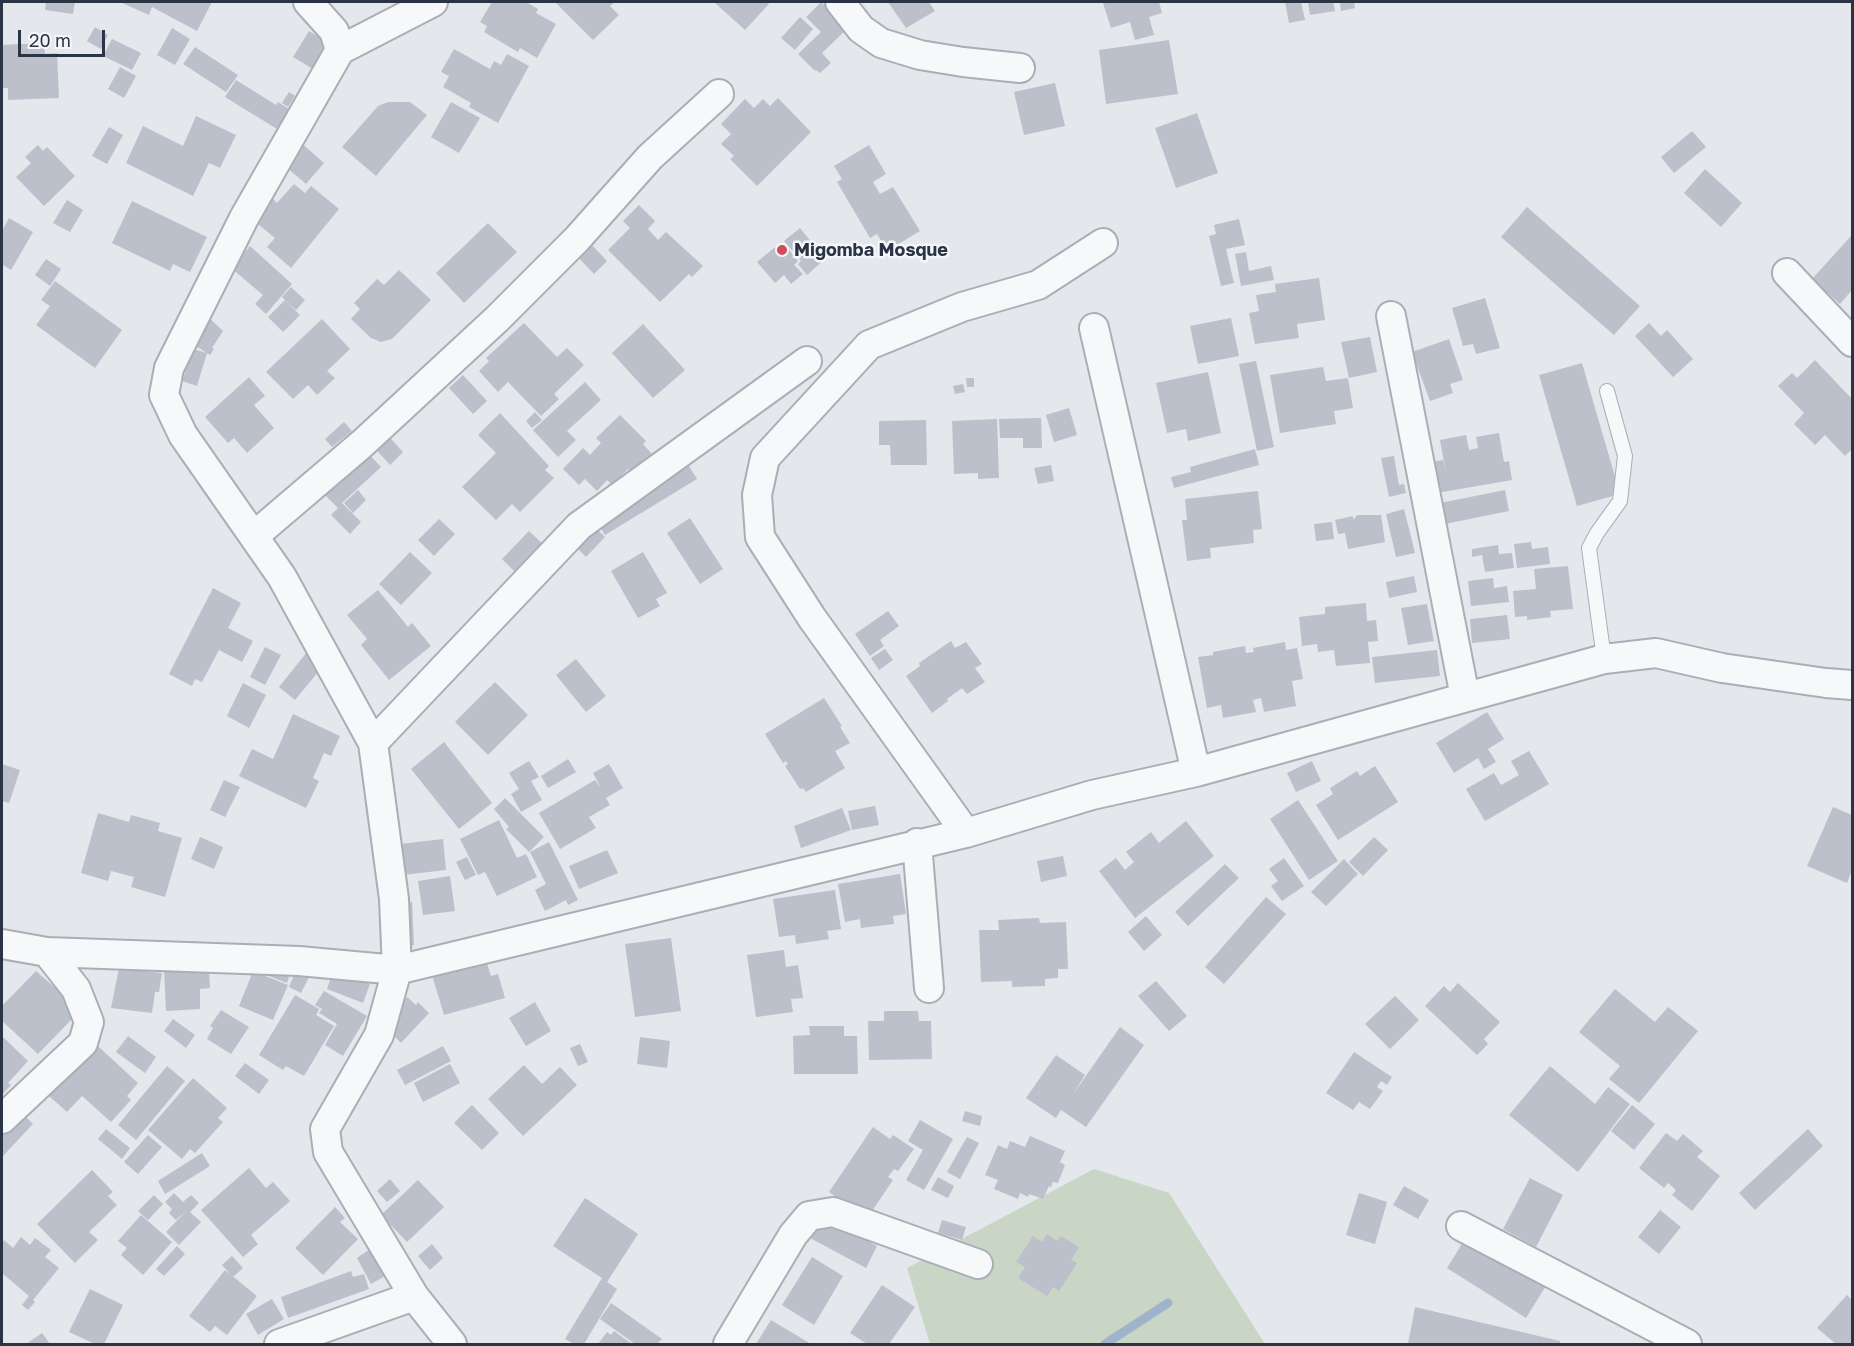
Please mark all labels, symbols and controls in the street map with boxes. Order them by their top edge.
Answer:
scale bar [21,18,108,56]
text: 20 m [29,29,71,51]
place label: Migomba Mosque [794,239,948,261]
marker: Migomba Mosque [775,243,789,257]

